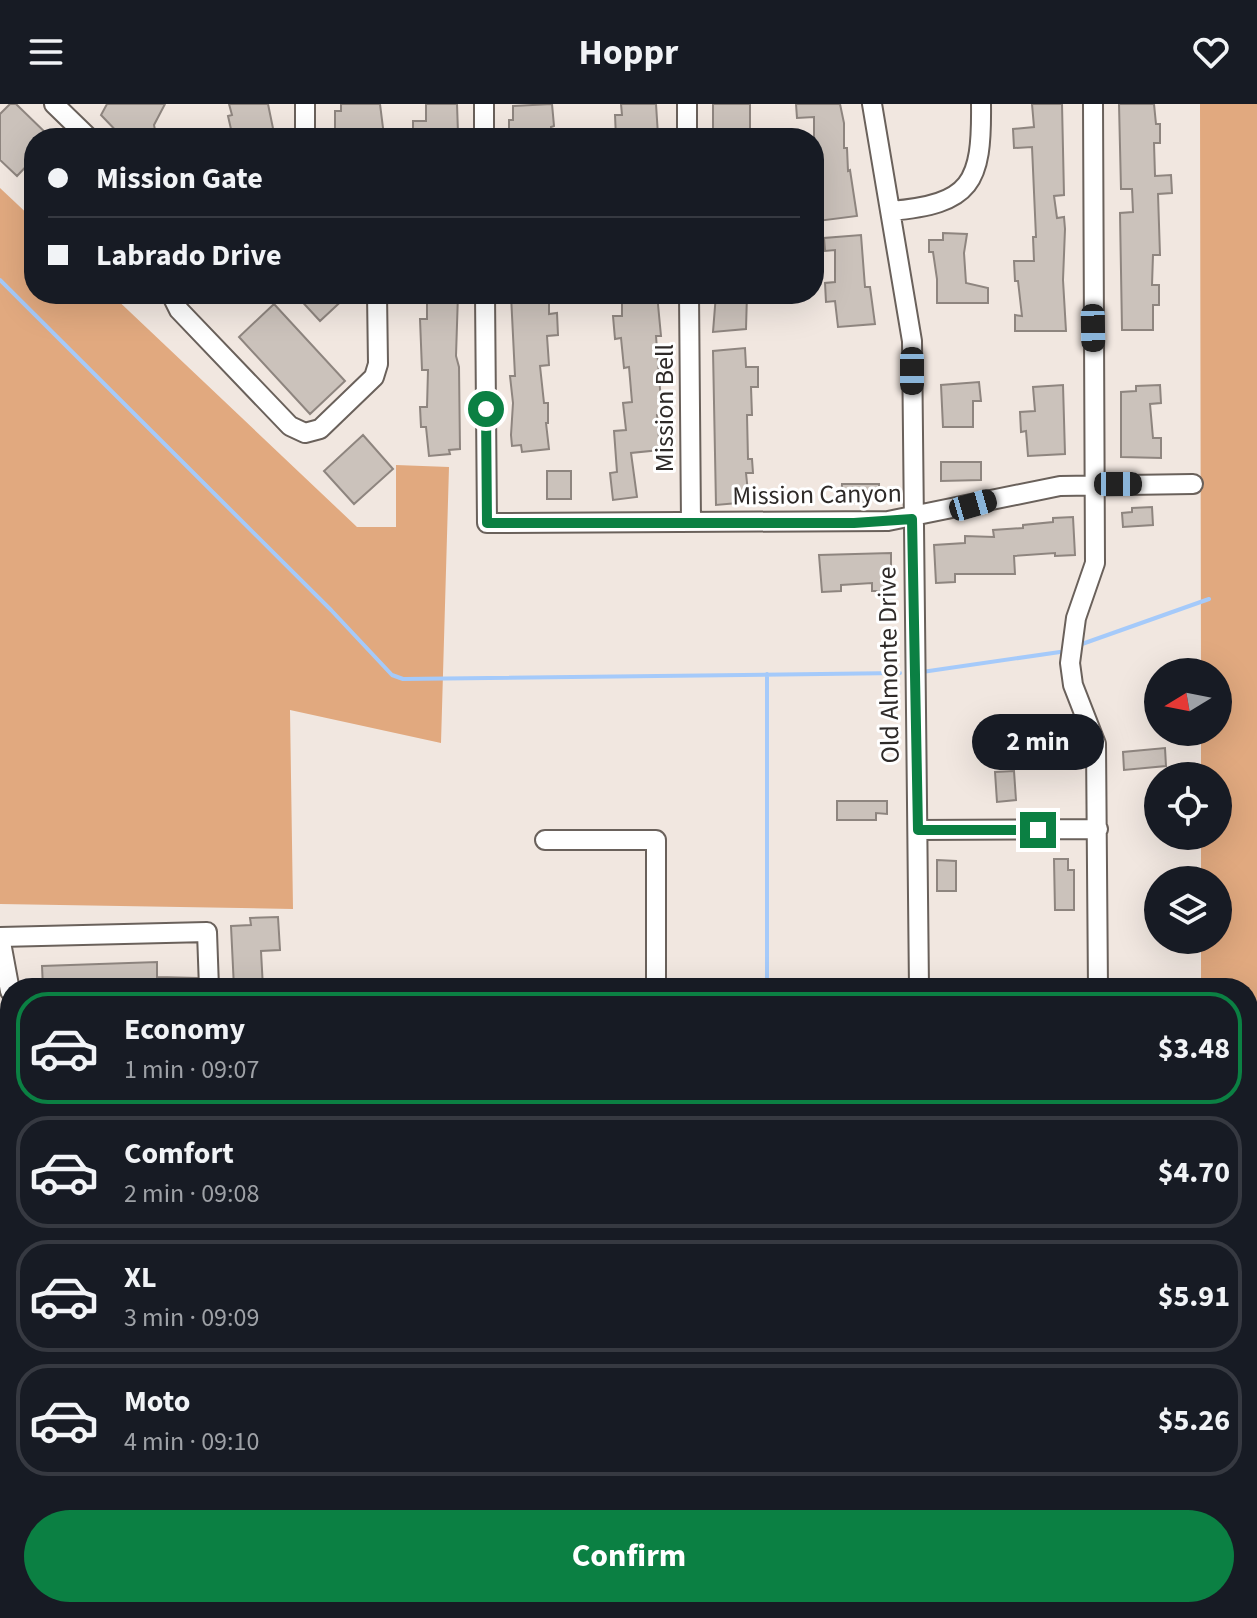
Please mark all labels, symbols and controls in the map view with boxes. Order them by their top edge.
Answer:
text: Hoppr [579,27,678,78]
icon: menu [24,30,68,74]
icon: heart [1189,30,1233,74]
text: Mission Gate [96,157,263,200]
text: Labrado Drive [96,234,282,277]
car [1081,304,1105,352]
street label: Mission Bell [646,344,683,472]
car [900,347,924,395]
route start [468,391,504,427]
car [1094,472,1142,496]
street label: Mission Canyon [732,475,902,514]
car [947,487,999,523]
street label: Old Almonte Drive [868,566,909,764]
north arrow [1144,658,1232,746]
map controls [1144,658,1232,954]
callout: 2 min [972,714,1104,770]
text: 2 min [1006,723,1070,760]
button: locate [1144,762,1232,850]
route end [1020,812,1056,848]
button: layers [1144,866,1232,954]
text: Economy [124,1008,245,1051]
icon: car [28,1012,100,1084]
text: $3.48 [1158,1027,1230,1070]
text: 1 min · 09:07 [124,1051,259,1088]
text: Comfort [124,1132,234,1175]
icon: car [28,1136,100,1208]
text: $4.70 [1158,1151,1230,1194]
text: 2 min · 09:08 [124,1175,259,1212]
text: XL [124,1256,157,1299]
icon: car [28,1260,100,1332]
text: $5.91 [1158,1275,1230,1318]
text: 3 min · 09:09 [124,1299,259,1336]
text: Moto [124,1380,190,1423]
icon: car [28,1384,100,1456]
text: $5.26 [1158,1399,1230,1442]
text: 4 min · 09:10 [124,1423,259,1460]
button: Confirm [24,1510,1234,1602]

